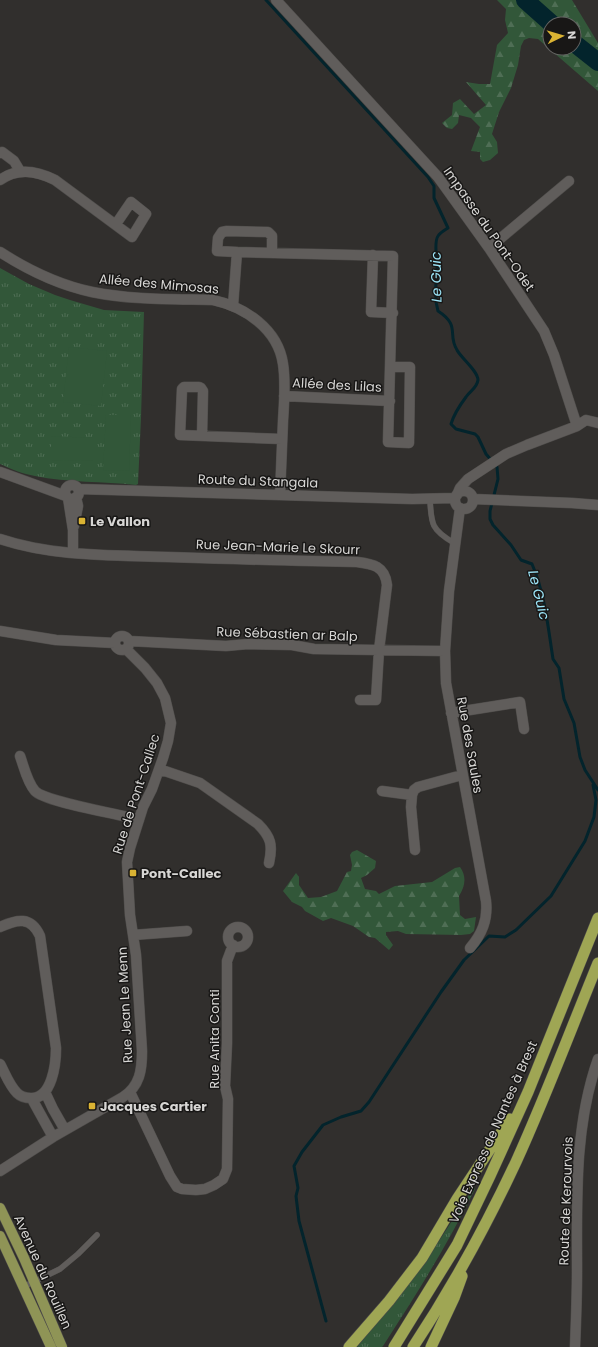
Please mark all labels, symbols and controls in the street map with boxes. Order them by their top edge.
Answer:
north arrow [542,16,582,56]
text: N [564,30,580,40]
street label: Impasse du Pont-Odet [439,163,539,295]
water label: Le Guic [426,251,446,303]
street label: Allée des Mimosas [98,269,220,299]
street label: Allée des Lilas [292,373,382,397]
street label: Route du Stangala [197,469,319,493]
place label: Le Vallon [90,512,150,531]
marker: Le Vallon [77,516,87,526]
street label: Rue Jean-Marie Le Skourr [196,535,361,559]
water label: Le Guic [523,568,555,622]
street label: Rue Sébastien ar Balp [216,622,358,646]
street label: Rue des Saules [452,695,488,795]
street label: Rue de Pont-Callec [108,731,164,857]
place label: Pont-Callec [141,864,221,883]
marker: Pont-Callec [128,868,138,878]
street label: Rue Jean Le Menn [112,946,138,1064]
street label: Rue Anita Conti [205,989,224,1089]
street label: Voie Express de Nantes à Brest [444,1038,542,1226]
place label: Jacques Cartier [100,1097,207,1116]
marker: Jacques Cartier [87,1101,97,1111]
street label: Route de Kerourvois [554,1136,578,1266]
street label: Avenue du Rouillen [9,1212,77,1332]

